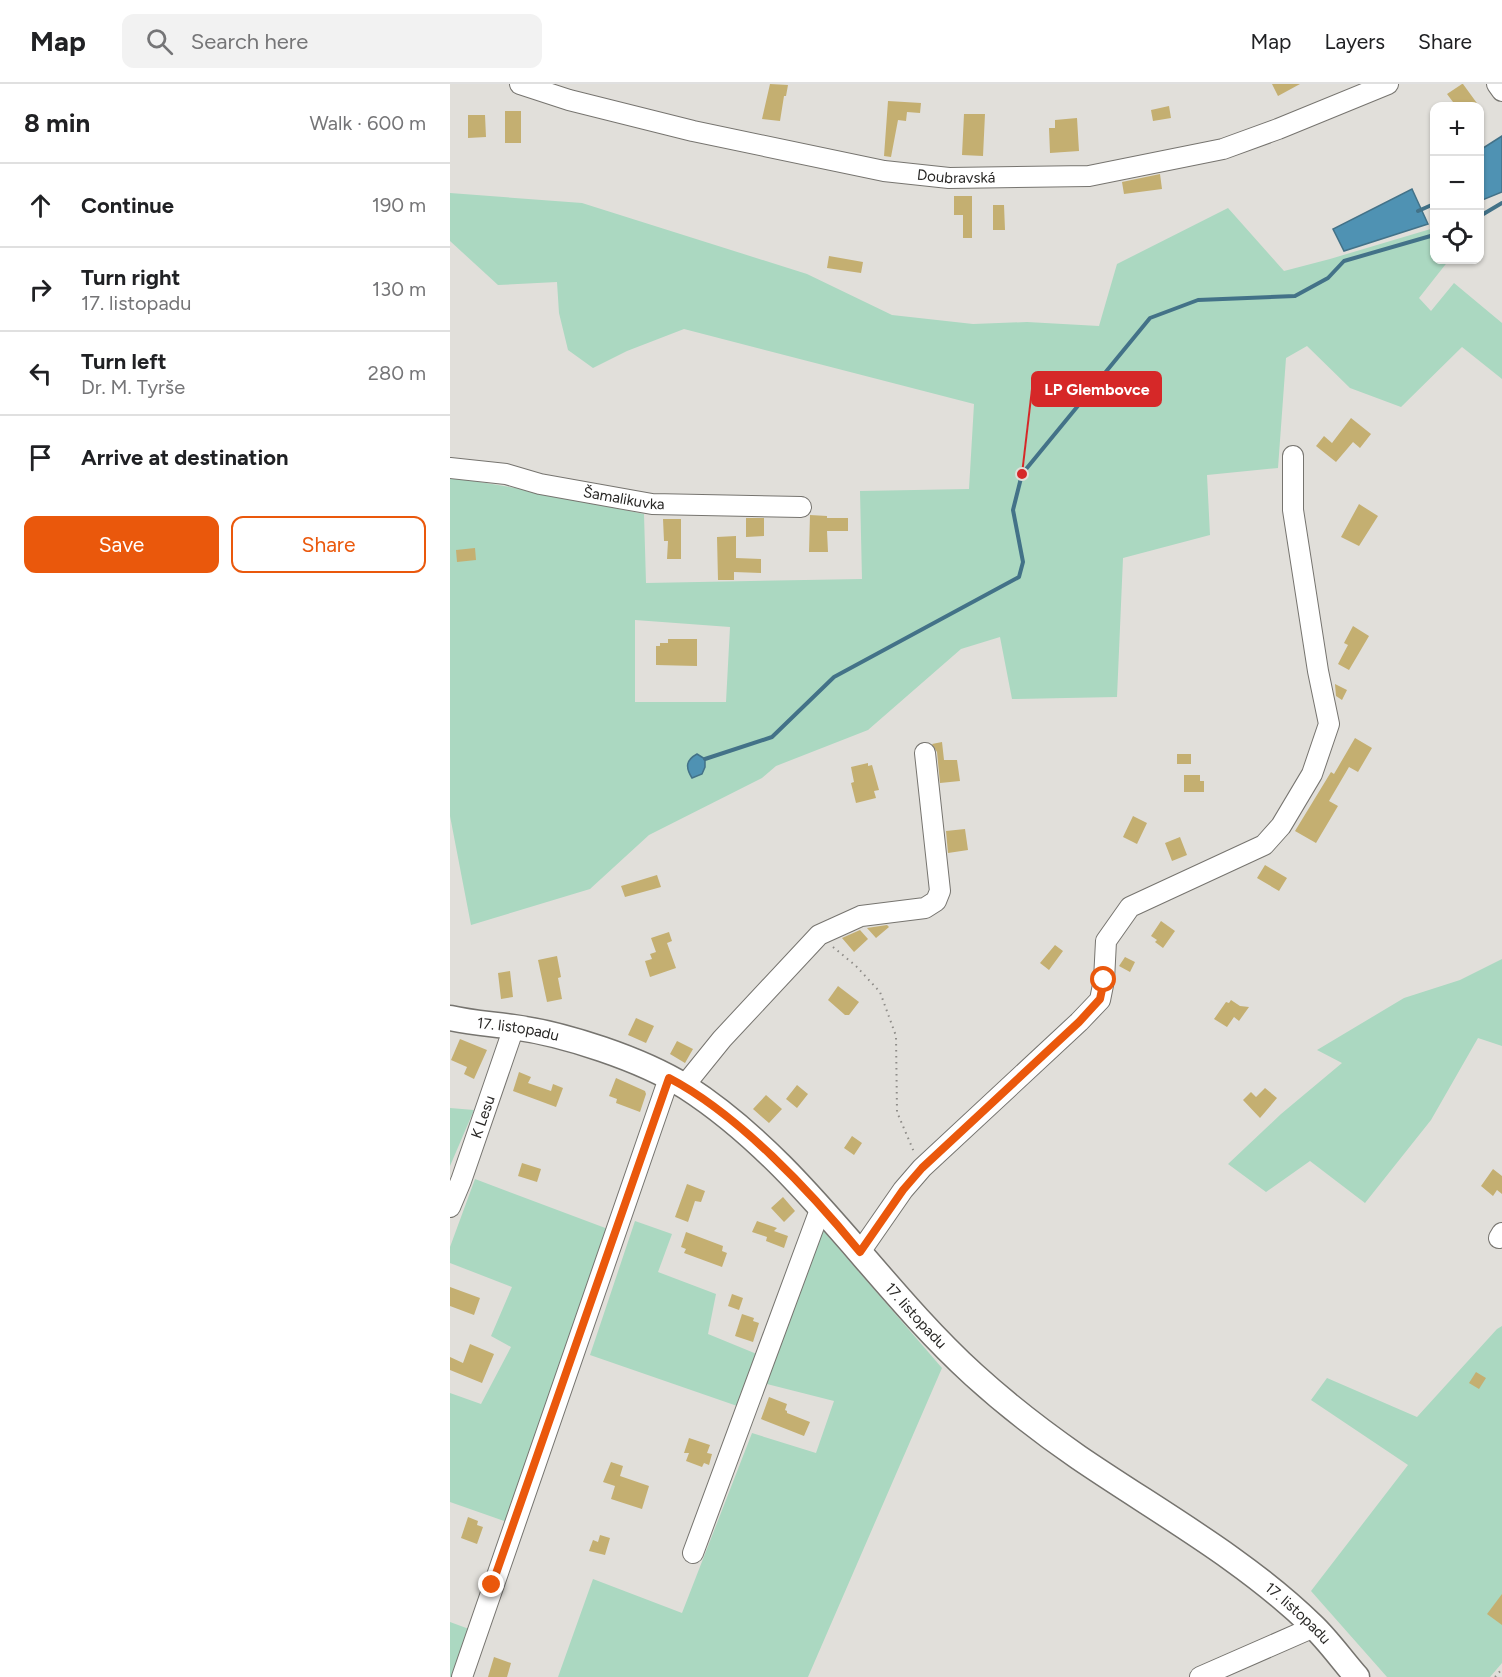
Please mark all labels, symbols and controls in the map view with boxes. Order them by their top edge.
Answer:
search box [122,14,542,68]
text: Map [30,24,86,58]
icon: search [143,25,176,58]
text: Search here [191,28,308,55]
text: Map [1251,29,1291,54]
text: Layers [1324,29,1385,54]
text: Share [1418,29,1472,54]
map controls [1430,102,1484,264]
button: + [1430,102,1484,156]
text: 8 min [24,107,90,139]
text: Walk · 600 m [309,111,426,135]
button: − [1430,156,1484,210]
street label: Doubravská [916,166,995,187]
icon: ahead [24,189,57,222]
text: Continue [81,192,174,219]
text: 190 m [372,193,426,217]
button: locate [1430,210,1484,264]
text: Turn right [81,264,180,291]
icon: right [24,273,57,306]
text: 130 m [372,277,426,301]
text: 17. listopadu [81,291,191,315]
text: Turn left [81,348,167,375]
icon: left [24,357,57,390]
text: 280 m [368,361,426,385]
callout: LP Glembovce [1032,372,1161,406]
text: Dr. M. Tyrše [81,375,185,399]
text: LP Glembovce [1044,380,1150,399]
icon: arrive [24,441,57,474]
text: Arrive at destination [81,444,289,471]
street label: Šamalikuvka [582,483,665,513]
button: Save [24,516,219,573]
button: Share [231,516,426,573]
route start [1090,966,1116,992]
street label: 17. listopadu [476,1014,561,1045]
street label: K Lesu [467,1093,499,1141]
street label: 17. listopadu [881,1279,950,1352]
route end [478,1571,504,1597]
street label: 17. listopadu [1261,1579,1335,1648]

